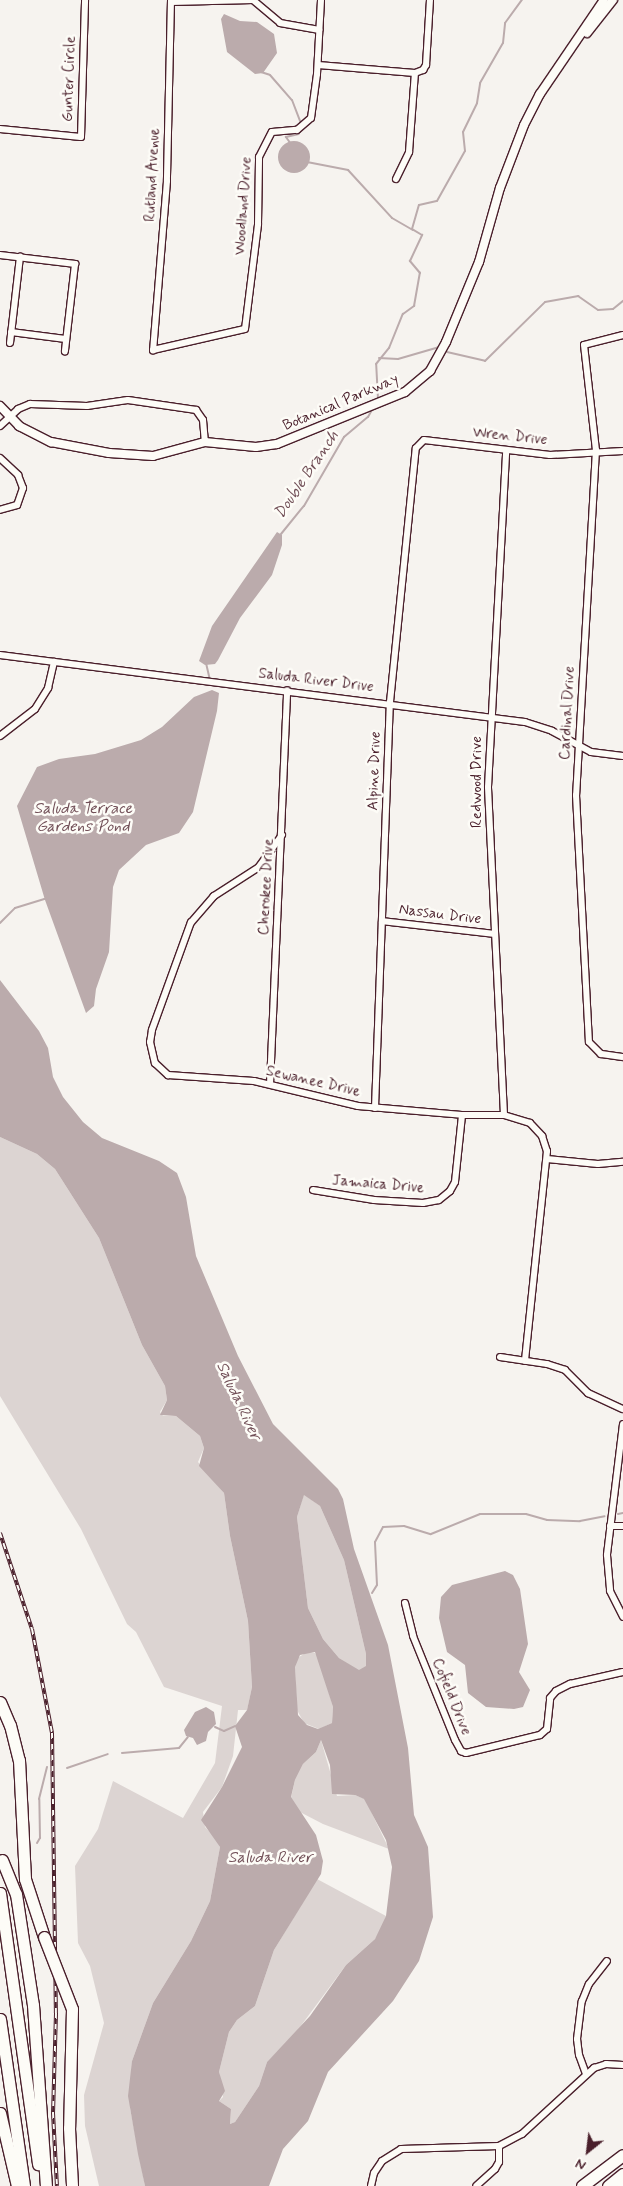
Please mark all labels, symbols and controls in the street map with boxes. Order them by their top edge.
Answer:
street label: Gunter Circle [59,35,81,123]
street label: Rutland Avenue [141,126,165,224]
street label: Woodland Drive [232,157,256,255]
street label: Botanical Parkway [283,371,399,435]
street label: Wren Drive [472,424,548,450]
water label: Double Branch [271,428,343,522]
street label: Saluda River Drive [257,665,375,697]
street label: Cardinal Drive [557,666,579,760]
street label: Alpine Drive [365,731,385,811]
street label: Redwood Drive [469,737,487,827]
water label: Saluda Terrace Gardens Pond [34,799,132,837]
street label: Cherokee Drive [255,839,279,935]
street label: Nassau Drive [398,901,482,929]
street label: Sewanee Drive [264,1062,362,1102]
street label: Jamaica Drive [331,1172,425,1198]
water label: Saluda River [211,1359,265,1443]
street label: Cofield Drive [428,1656,474,1738]
water label: Saluda River [228,1848,312,1868]
north arrow [563,2126,613,2176]
text: N [572,2154,589,2174]

